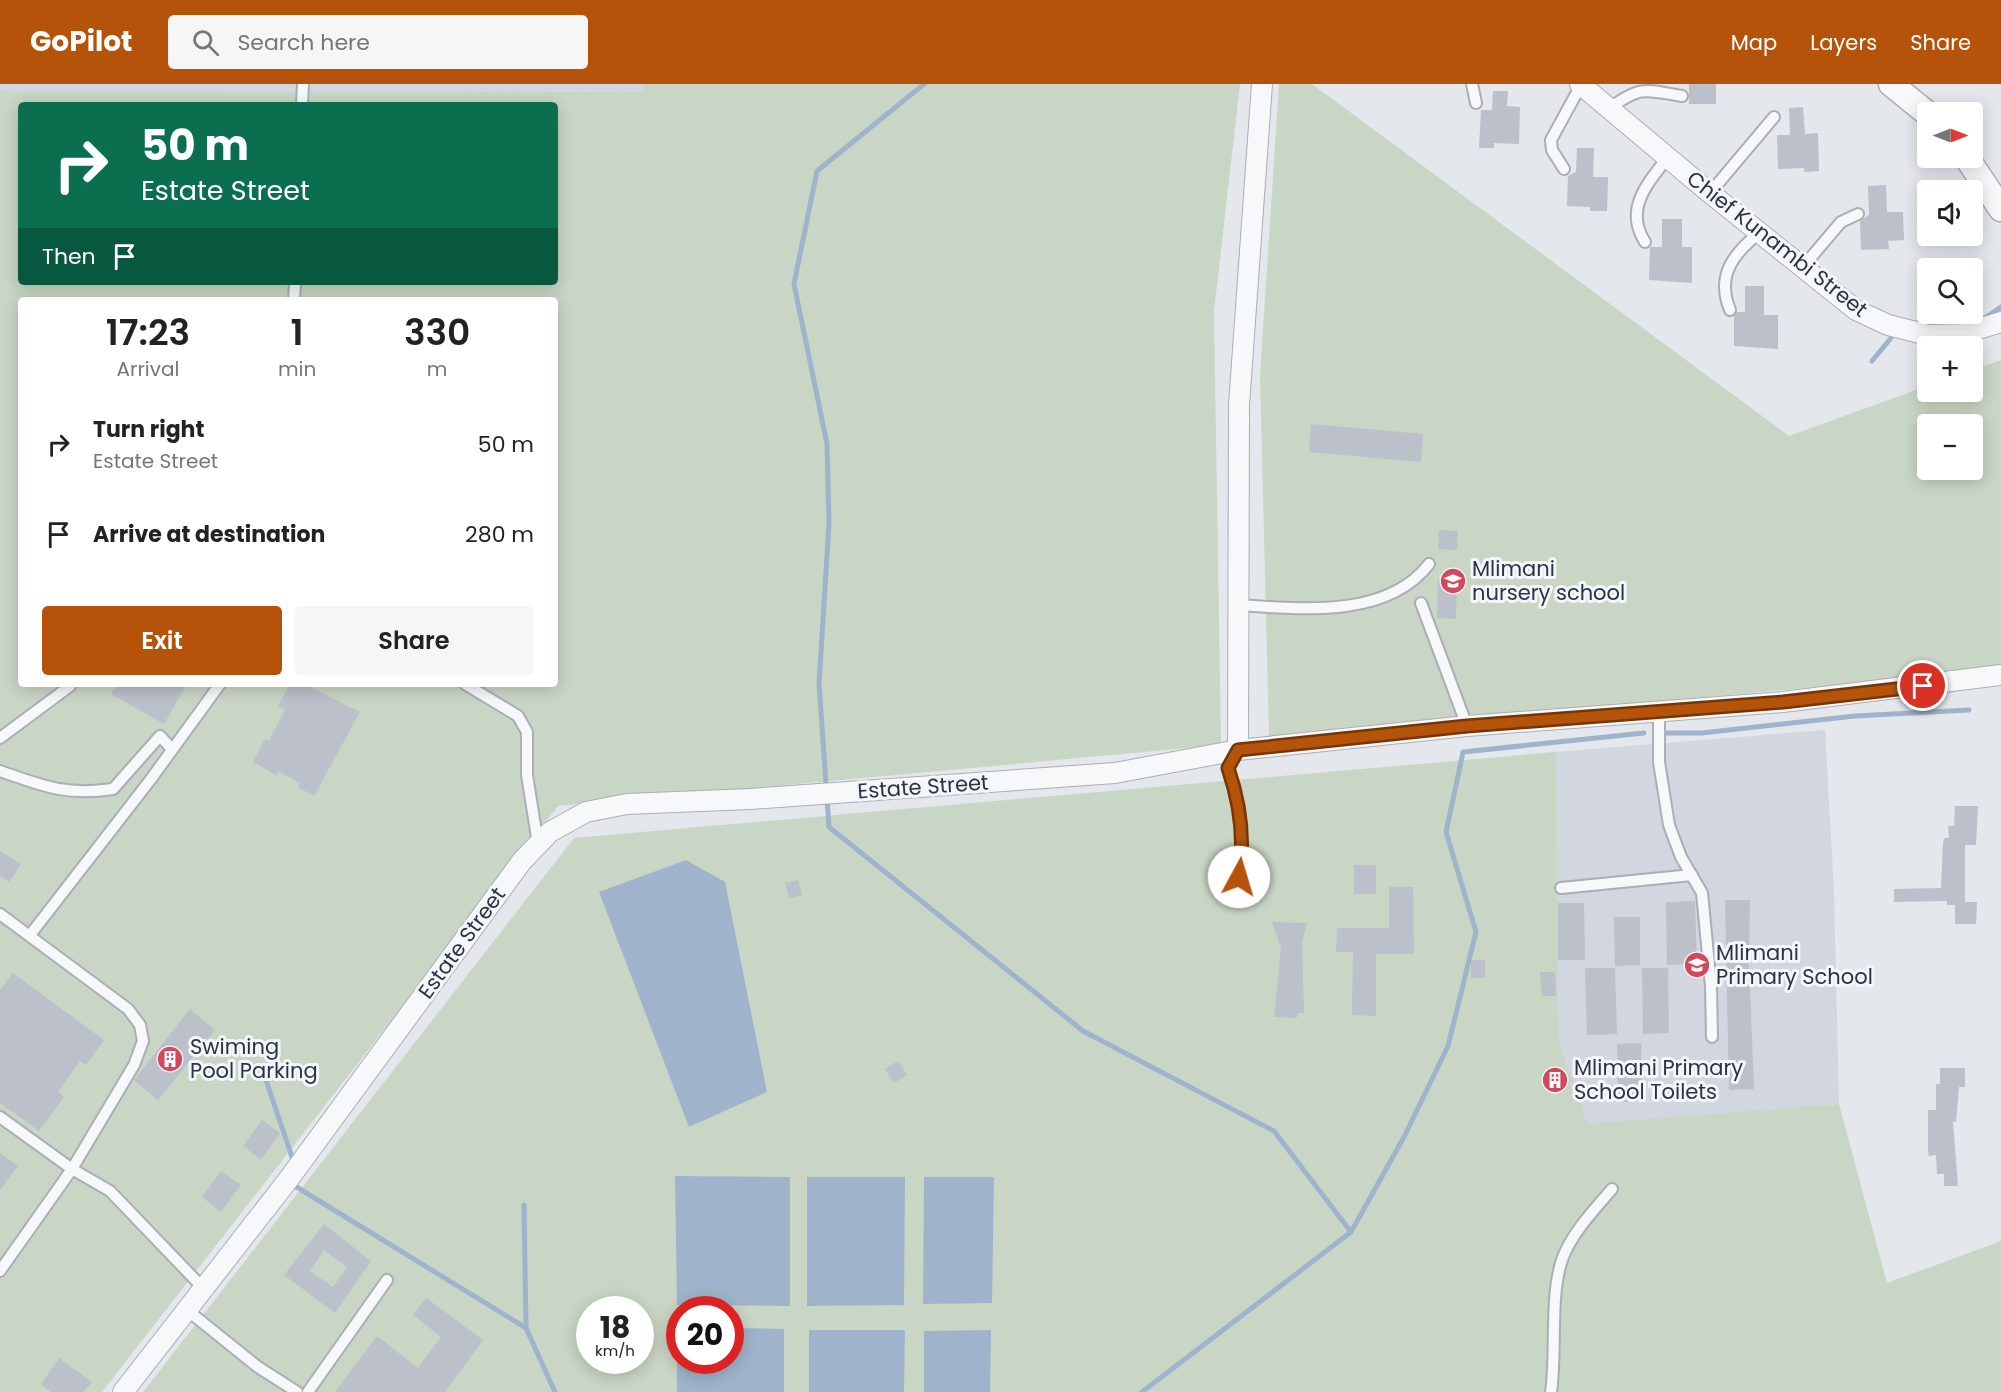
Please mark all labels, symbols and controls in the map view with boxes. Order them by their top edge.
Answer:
search box [168,15,588,69]
text: GoPilot [30,22,132,61]
icon: search [189,26,222,59]
text: Search here [237,27,370,58]
text: Map [1731,28,1777,57]
text: Layers [1810,28,1877,57]
text: Share [1910,28,1971,57]
north arrow [1917,102,1983,168]
map controls [1917,102,1983,480]
text: 50 m [141,116,249,175]
icon: right [42,126,120,204]
street label: Chief Kunambi Street [1681,164,1874,323]
text: Estate Street [141,172,310,209]
button: sound [1917,180,1983,246]
icon: arrive [108,240,141,273]
text: Then [42,241,96,272]
button: search [1917,258,1983,324]
text: 17:23 [106,307,190,358]
text: 1 [291,307,304,358]
text: 330 [404,307,470,358]
button: + [1917,336,1983,402]
text: Arrival [116,355,179,383]
text: min [278,355,316,383]
text: m [427,355,447,383]
text: Turn right [93,414,204,445]
button: − [1917,414,1983,480]
icon: right [42,428,75,461]
text: 50 m [478,429,534,460]
text: Estate Street [93,447,218,475]
icon: arrive [42,518,75,551]
text: Arrive at destination [93,519,325,550]
text: 280 m [465,519,534,550]
place label: Mlimani nursery school [1472,554,1625,607]
school or university icon: Mlimani nursery school [1438,566,1468,596]
button: Exit [42,606,282,675]
button: Share [294,606,534,675]
pin [1897,660,1948,711]
icon: arrive [1906,669,1939,702]
street label: Estate Street [856,767,989,806]
position arrow [1207,845,1271,909]
street label: Estate Street [411,881,512,1004]
place label: Mlimani Primary School [1716,938,1873,991]
school or university icon: Mlimani Primary School [1682,950,1712,980]
place label: Swiming Pool Parking [190,1032,318,1085]
building icon: Swiming Pool Parking [155,1044,185,1074]
place label: Mlimani Primary School Toilets [1574,1053,1743,1106]
building icon: Mlimani Primary School Toilets [1540,1065,1570,1095]
speed limit sign: 20 [666,1296,744,1374]
text: 18 [600,1306,630,1349]
text: km/h [595,1340,635,1361]

